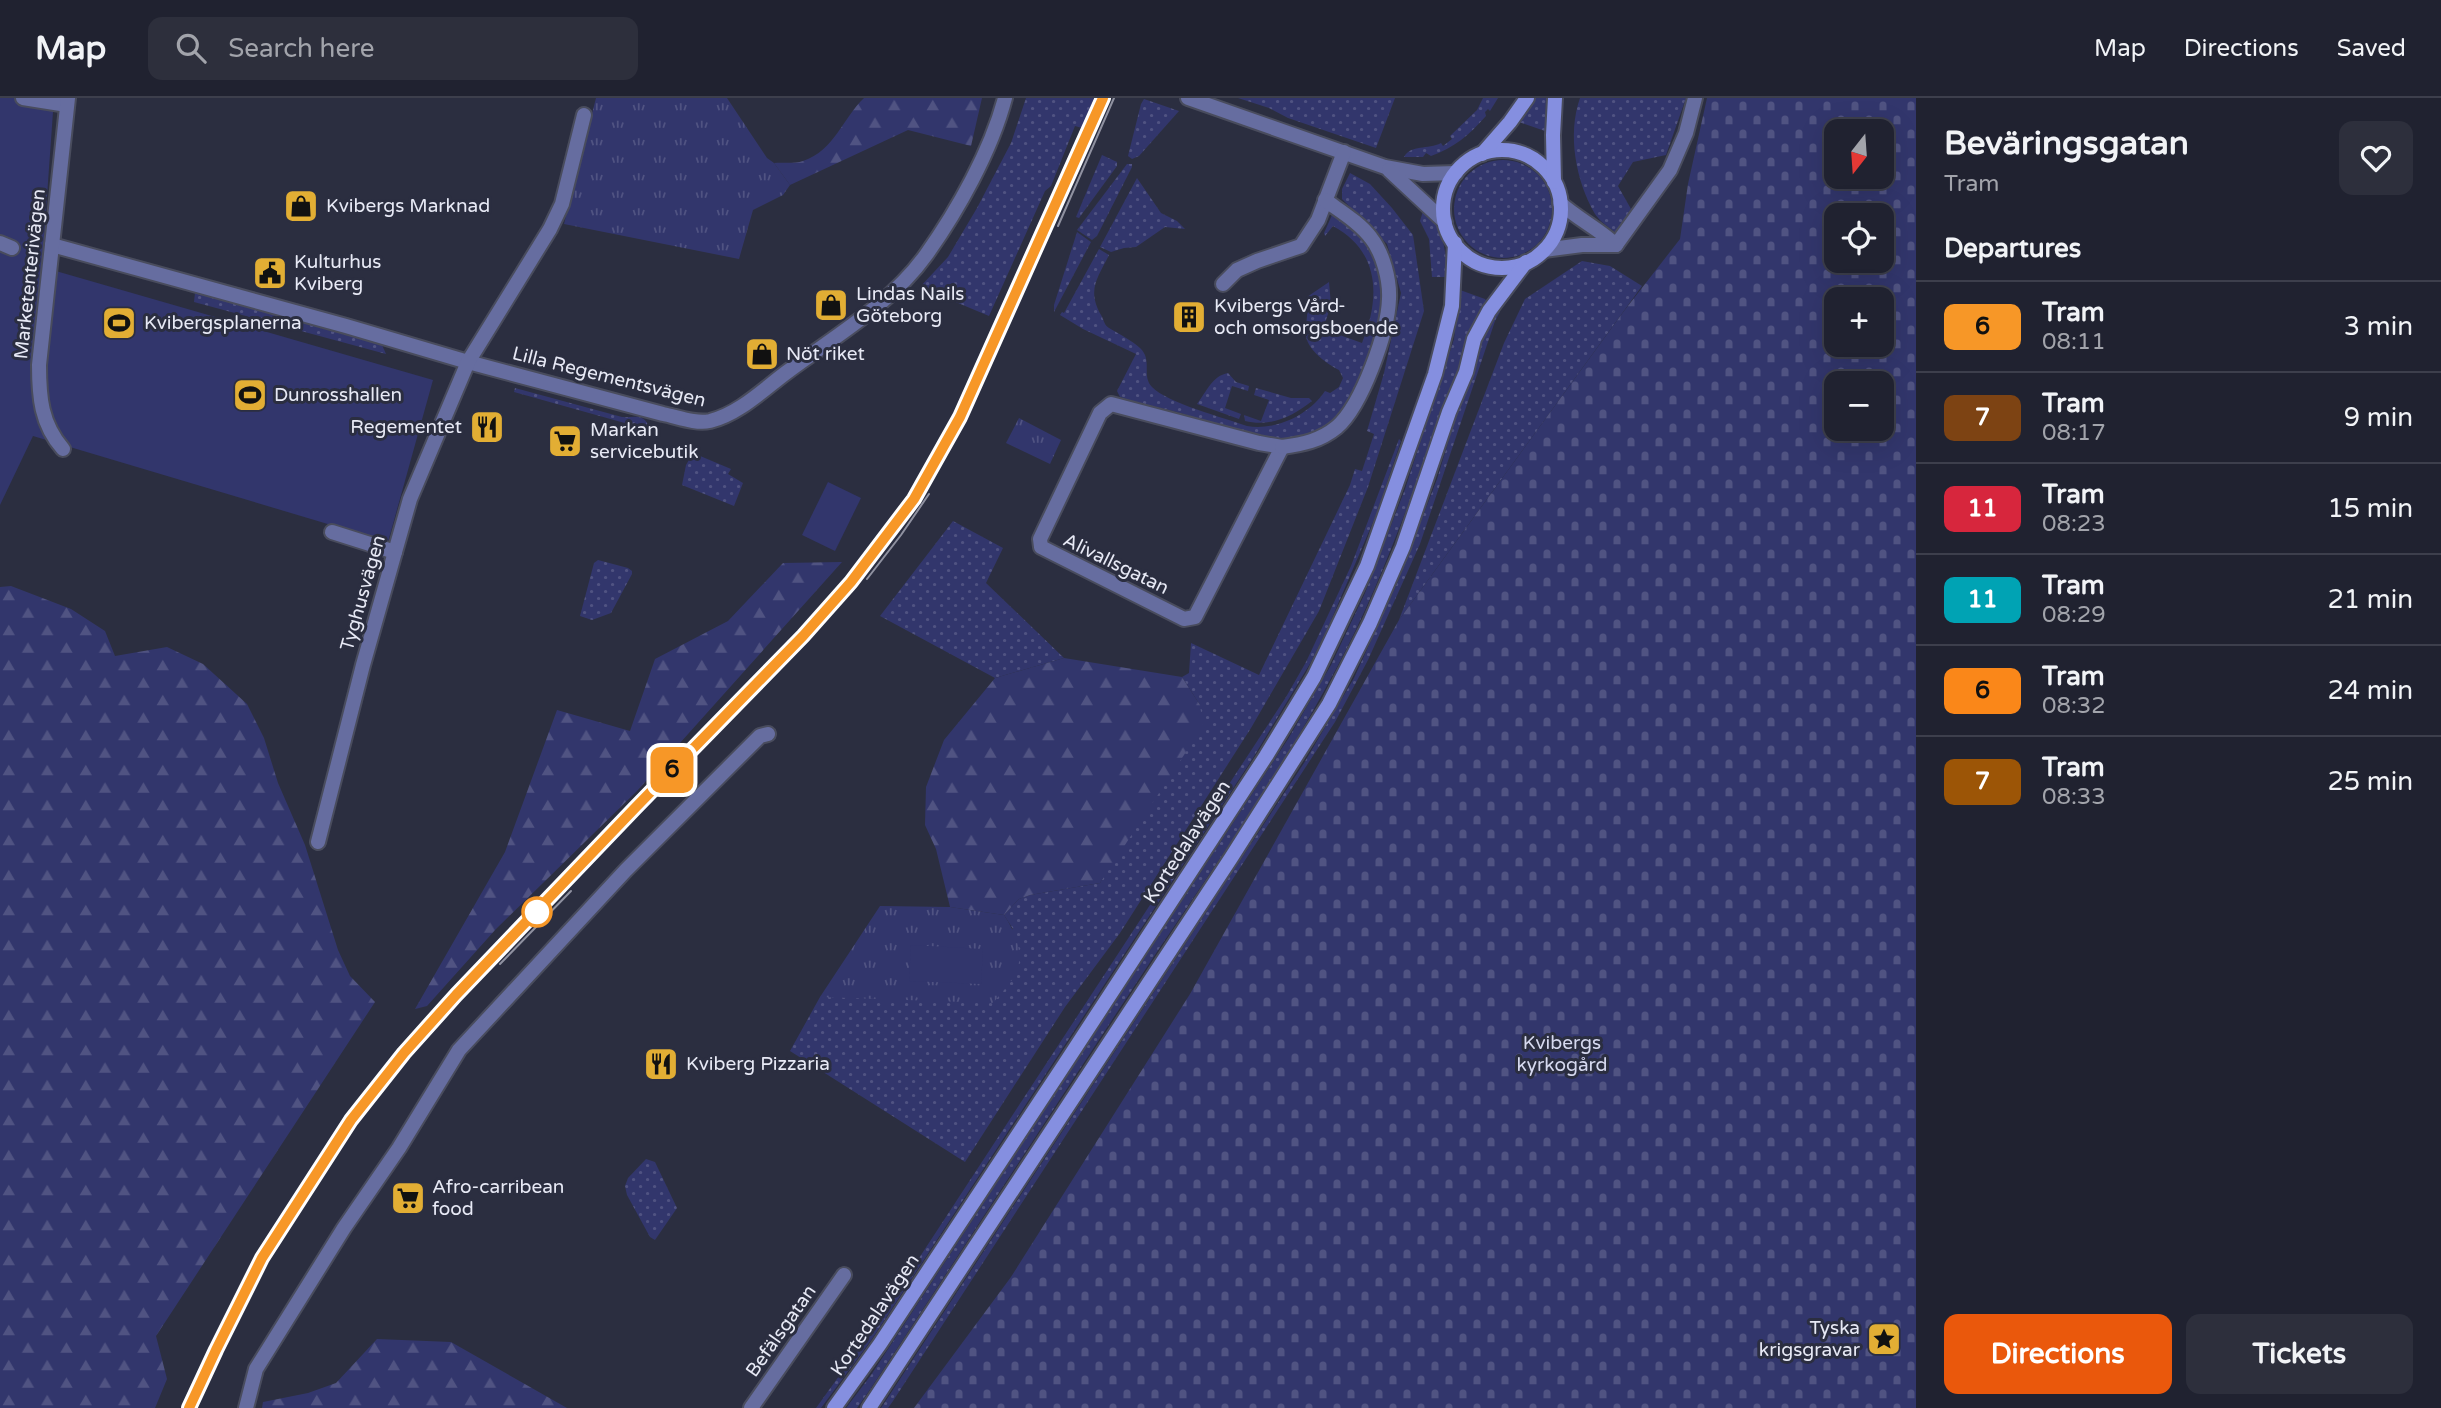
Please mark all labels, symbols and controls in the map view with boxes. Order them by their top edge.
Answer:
search box [148,17,638,80]
text: Map [35,29,106,68]
icon: search [172,29,210,67]
text: Search here [228,33,374,64]
text: Map [2094,34,2146,63]
text: Directions [2184,34,2299,63]
text: Saved [2337,34,2406,63]
north arrow [1824,119,1894,189]
map controls [1824,119,1894,441]
button: heart [2339,121,2413,195]
text: Beväringsgatan [1944,124,2189,163]
text: Tram [1944,170,1999,198]
shop icon: Kvibergs Marknad [282,187,320,225]
street label: Marketenterivägen [10,188,50,360]
place label: Kvibergs Marknad [326,195,490,217]
button: locate [1824,203,1894,273]
text: Departures [1944,233,2081,264]
place label: Kulturhus Kviberg [294,251,381,295]
public building icon: Kulturhus Kviberg [251,254,289,292]
place label: Lindas Nails Göteborg [856,283,965,327]
shop icon: Lindas Nails Göteborg [812,286,850,324]
button: + [1824,287,1894,357]
place label: Kvibergs Vård- och omsorgsboende [1214,295,1399,339]
text: Tram [2042,297,2105,328]
building icon: Kvibergs Vård- och omsorgsboende [1170,298,1208,336]
sports icon: Kvibergsplanerna [100,304,138,342]
text: 3 min [2344,311,2413,342]
place label: Kvibergsplanerna [144,312,302,334]
text: 6 [1975,312,1990,341]
text: 08:11 [2042,328,2106,356]
shop icon: Nöt riket [743,335,781,373]
street label: Lilla Regementsvägen [510,342,708,412]
place label: Nöt riket [786,343,865,365]
button: − [1824,371,1894,441]
sports icon: Dunrosshallen [231,376,269,414]
place label: Dunrosshallen [274,384,402,406]
text: Tram [2042,388,2105,419]
text: 9 min [2344,402,2413,433]
text: 7 [1975,403,1990,432]
restaurant icon: Regementet [468,408,506,446]
place label: Regementet [350,416,462,438]
place label: Markan servicebutik [590,419,699,463]
text: 08:17 [2042,419,2106,447]
supermarket icon: Markan servicebutik [546,422,584,460]
text: Tram [2042,479,2105,510]
text: 15 min [2327,493,2413,524]
text: 11 [1967,494,1998,523]
text: 08:23 [2042,510,2106,538]
street label: Alivallsgatan [1060,529,1172,599]
street label: Tyghusvägen [336,533,390,653]
text: Tram [2042,570,2105,601]
text: 21 min [2327,584,2413,615]
text: 11 [1967,585,1998,614]
text: 08:29 [2042,601,2106,629]
text: Tram [2042,661,2105,692]
text: 24 min [2327,675,2413,706]
text: 6 [1975,676,1990,705]
text: 08:32 [2042,692,2106,720]
line badge: 6 [649,747,695,793]
text: Tram [2042,752,2105,783]
text: 6 [664,755,680,784]
text: 25 min [2327,766,2413,797]
text: 7 [1975,767,1990,796]
street label: Kortedalavägen [1139,776,1235,908]
text: 08:33 [2042,783,2106,811]
unlabelled marker [522,897,552,927]
park label: Kvibergs kyrkogård [1516,1032,1608,1076]
restaurant icon: Kviberg Pizzaria [642,1045,680,1083]
place label: Kviberg Pizzaria [686,1053,830,1075]
place label: Afro-carribean food [432,1176,564,1220]
supermarket icon: Afro-carribean food [389,1179,427,1217]
street label: Kortedalavägen [826,1250,924,1380]
street label: Befälsgatan [741,1281,821,1381]
button: Directions [1944,1314,2172,1394]
button: Tickets [2186,1314,2413,1394]
place label: Tyska krigsgravar [1759,1317,1861,1361]
place icon: Tyska krigsgravar [1865,1320,1903,1358]

